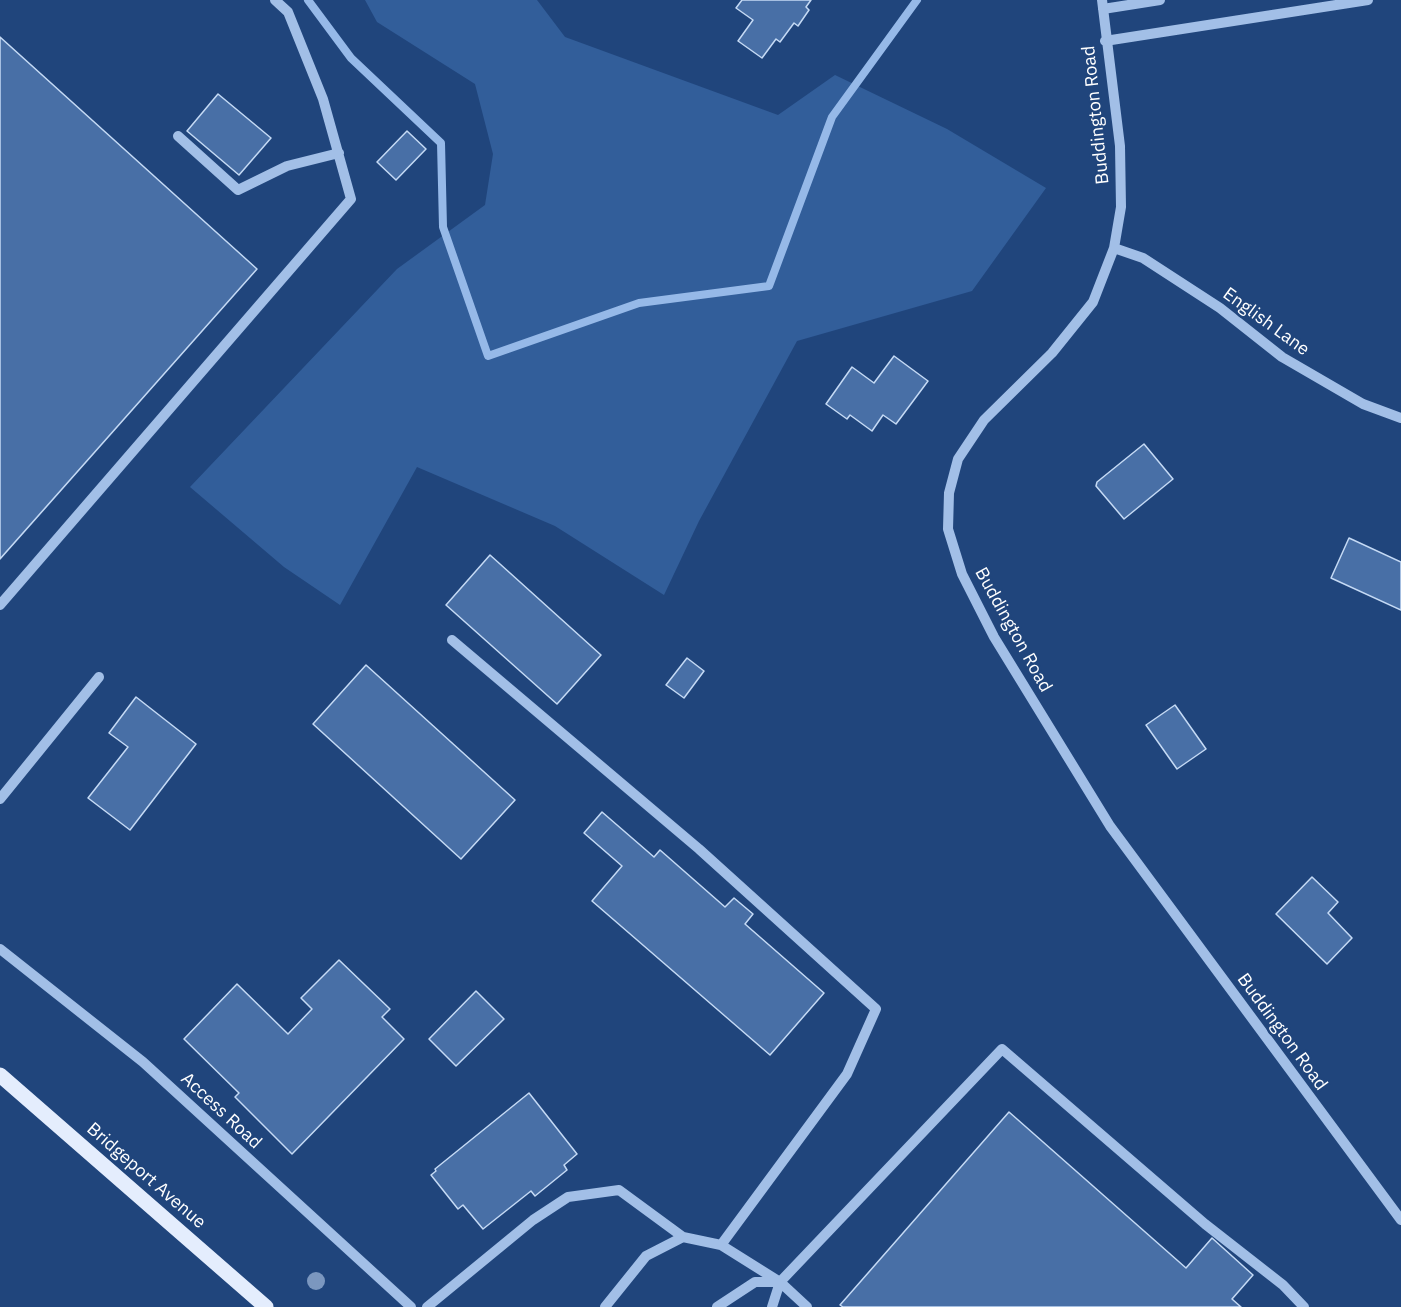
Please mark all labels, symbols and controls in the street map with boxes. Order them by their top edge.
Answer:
street label: Buddington Road [1078,45,1114,185]
street label: English Lane [1219,283,1313,361]
street label: Buddington Road [970,564,1056,696]
street label: Buddington Road [1232,969,1332,1095]
street label: Access Road [176,1068,266,1154]
street label: Bridgeport Avenue [82,1118,210,1234]

